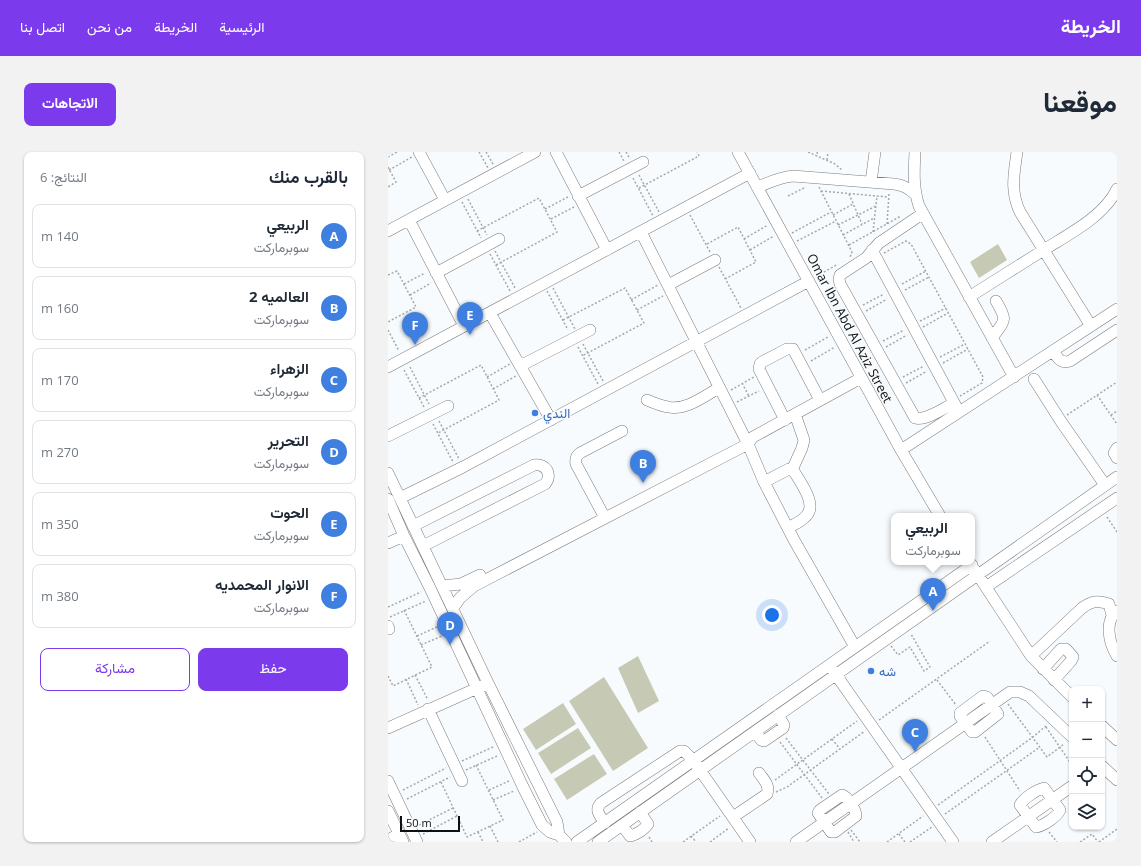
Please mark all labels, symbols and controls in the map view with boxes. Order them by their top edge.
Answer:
text: الخريطة [1061,13,1121,39]
text: اتصل بنا [20,17,65,36]
text: من نحن [87,17,132,36]
text: الخريطة [154,17,197,36]
text: الرئيسية [219,17,265,36]
text: موقعنا [1043,82,1117,120]
button: الاتجاهات [24,83,116,126]
text: بالقرب منك [269,165,348,188]
text: النتائج: 6 [40,168,87,186]
text: الربيعي [267,214,309,234]
text: 140 m [41,227,79,245]
text: A [330,227,339,245]
text: سوبرماركت [254,238,309,256]
street label: Omar Ibn Abd Al Aziz Street [803,250,897,406]
text: العالميه 2 [249,286,309,306]
text: 160 m [41,299,79,317]
text: B [330,299,338,317]
pin: E [457,302,483,335]
text: سوبرماركت [254,310,309,328]
pin: F [402,312,428,345]
text: الزهراء [270,358,309,378]
text: 170 m [41,371,79,389]
text: C [330,371,338,389]
text: سوبرماركت [254,382,309,400]
place label: الندي [543,404,570,424]
marker: الندي [530,408,540,418]
text: التحرير [268,430,309,450]
text: 270 m [41,443,79,461]
text: D [329,443,339,461]
pin: B [630,450,656,483]
text: سوبرماركت [254,454,309,472]
text: الحوت [270,502,309,522]
popup [891,513,975,565]
text: 350 m [41,515,79,533]
text: E [330,515,338,533]
text: الربيعي [905,517,948,537]
text: سوبرماركت [254,526,309,544]
text: سوبرماركت [905,541,961,559]
text: الانوار المحمديه [215,574,309,594]
pin: A [920,578,946,611]
text: 380 m [41,587,79,605]
text: F [330,587,338,605]
text: سوبرماركت [254,598,309,616]
your location [762,605,782,625]
pin: D [437,612,463,645]
button: مشاركة [40,648,190,691]
button: حفظ [198,648,348,691]
place label: شه [879,662,896,680]
marker: شه [866,666,876,676]
map controls [1069,686,1105,830]
button: + [1069,686,1105,722]
pin: C [902,719,928,752]
button: − [1069,722,1105,758]
button: locate [1069,758,1105,794]
button: layers [1069,794,1105,830]
scale bar [400,814,460,833]
text: 50 m [406,815,432,830]

